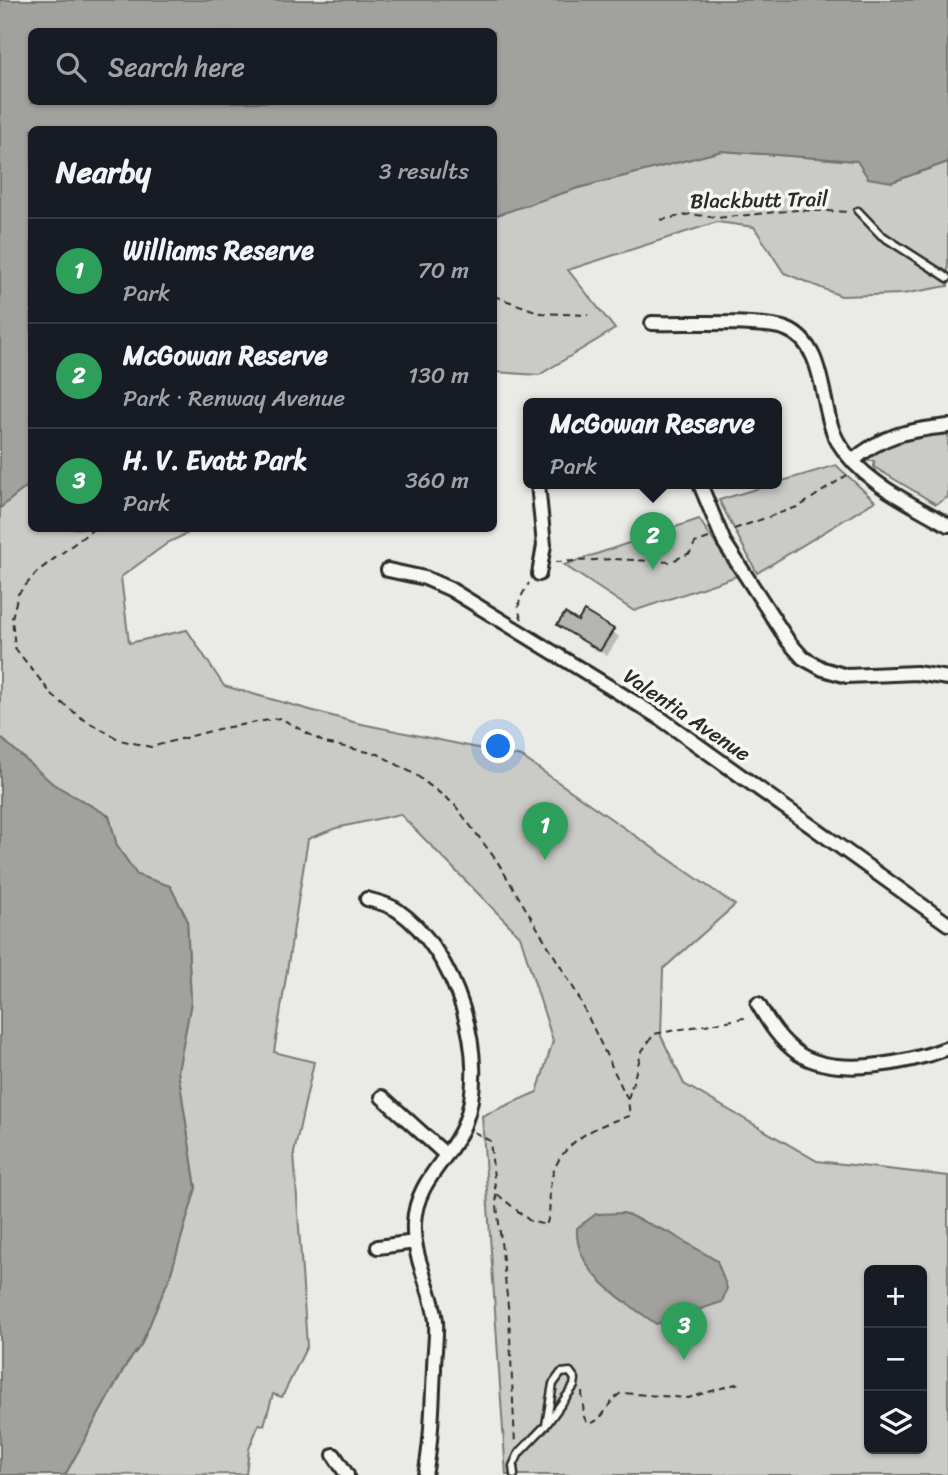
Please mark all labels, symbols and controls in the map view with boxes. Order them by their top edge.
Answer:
search box [28,28,497,105]
text: Search here [108,44,245,90]
icon: search [52,48,90,86]
text: Nearby [56,145,151,199]
text: 3 results [379,151,469,192]
street label: Blackbutt Trail [690,180,829,220]
text: Williams Reserve [123,227,314,273]
text: 1 [74,250,84,291]
text: 70 m [418,250,469,291]
text: Park [123,273,170,314]
text: McGowan Reserve [123,332,328,378]
text: 2 [72,355,86,396]
text: 130 m [408,355,469,396]
text: Park · Renway Avenue [123,378,345,419]
popup [523,398,782,489]
text: McGowan Reserve [550,400,755,446]
text: H. V. Evatt Park [123,437,307,483]
text: Park [550,446,597,487]
text: 3 [73,460,85,501]
text: 360 m [405,460,469,501]
text: Park [123,483,170,524]
pin: 2 [630,512,676,570]
street label: Valentia Avenue [615,658,759,772]
your location [481,729,515,763]
pin: 1 [522,802,568,860]
map controls [864,1265,927,1454]
button: + [864,1265,927,1328]
pin: 3 [661,1302,707,1360]
button: − [864,1328,927,1391]
button: layers [864,1391,927,1454]

